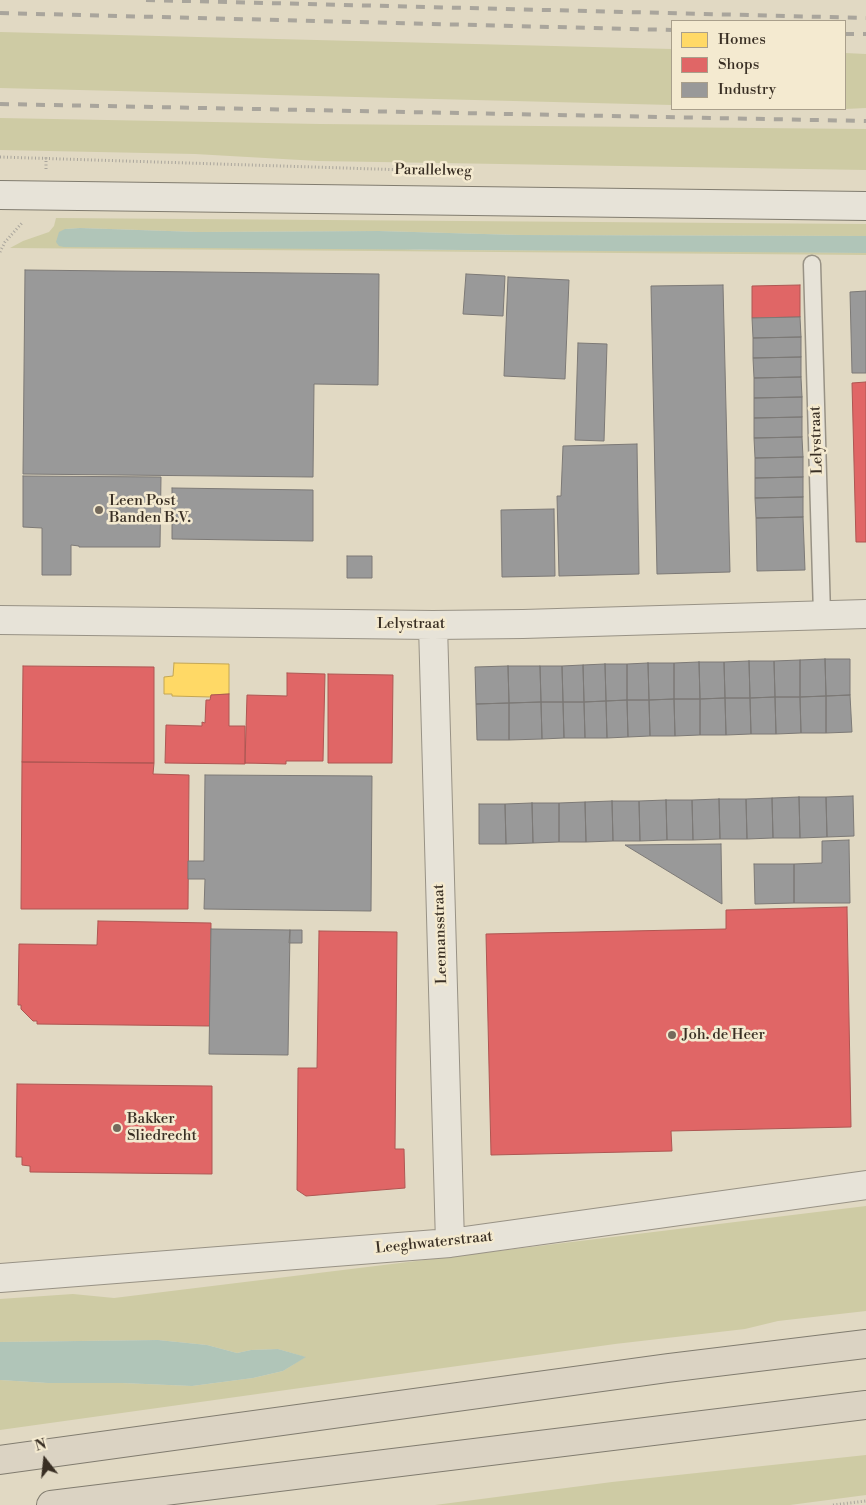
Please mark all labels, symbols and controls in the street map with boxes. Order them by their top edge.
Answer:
legend [671,20,846,110]
text: Homes [718,30,766,49]
text: Shops [718,55,759,74]
text: Industry [718,80,776,99]
street label: Parallelweg [394,161,472,181]
street label: Lelystraat [807,406,827,474]
place label: Leen Post Banden B.V. [109,492,191,527]
marker: Leen Post Banden B.V. [93,504,105,516]
street label: Lelystraat [377,615,445,633]
street label: Leemansstraat [430,884,452,984]
place label: Joh. de Heer [682,1026,765,1044]
marker: Joh. de Heer [666,1029,678,1041]
place label: Bakker Sliedrecht [127,1110,197,1145]
marker: Bakker Sliedrecht [111,1122,123,1134]
street label: Leeghwaterstraat [374,1228,494,1258]
north arrow [20,1435,70,1485]
text: N [33,1435,49,1456]

